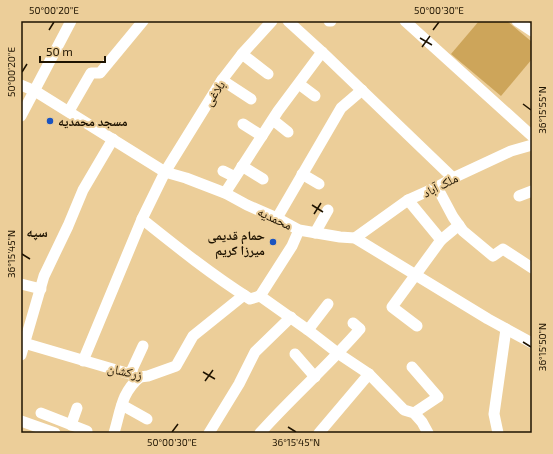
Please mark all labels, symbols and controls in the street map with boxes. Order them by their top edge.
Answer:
text: 50°00'20"E [29,4,79,16]
text: 50°00'30"E [414,4,464,16]
scale bar [40,38,105,64]
text: 50 m [46,44,73,58]
text: 50°00'20"E [5,47,17,97]
street label: بلاغی [200,77,229,109]
text: 36°15'55"N [536,86,548,134]
place label: مسجد محمدیه [58,113,128,129]
marker: مسجد محمدیه [45,116,55,126]
street label: ملک آباد [420,169,461,201]
street label: محمدیه [255,203,295,233]
district label: سپه [26,223,48,241]
place label: حمام قدیمی میرزا کریم [207,227,265,260]
text: 36°15'45"N [5,230,17,278]
marker: حمام قدیمی میرزا کریم [268,237,278,247]
text: 36°15'50"N [536,323,548,371]
street label: زرکشان [106,360,144,383]
text: 50°00'30"E [147,436,197,448]
text: 36°15'45"N [272,436,320,448]

